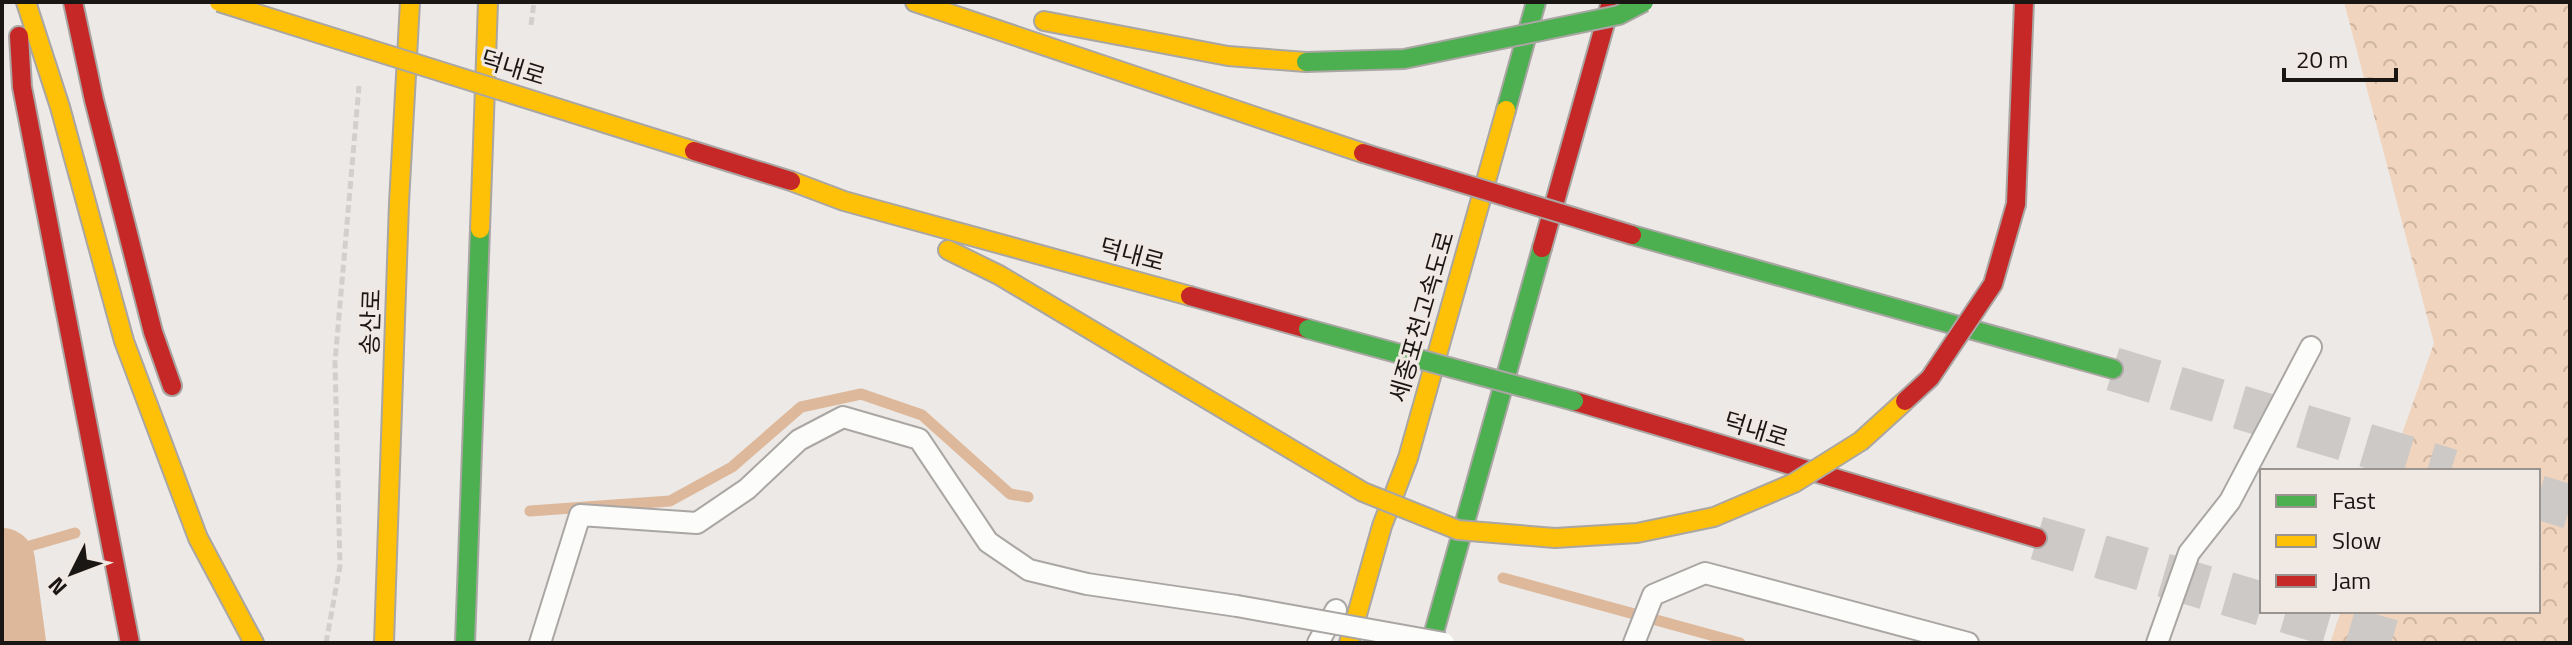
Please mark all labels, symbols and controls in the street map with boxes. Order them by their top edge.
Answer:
scale bar [2284,32,2396,82]
street label: 덕내로 [476,40,550,94]
text: 20 m [2296,41,2348,77]
street label: 세종포천고속도로 [1379,227,1463,407]
street label: 덕내로 [1096,228,1169,280]
street label: 송산로 [351,288,389,356]
street label: 덕내로 [1719,402,1793,456]
legend [2260,469,2540,613]
text: Fast [2332,482,2376,518]
text: Slow [2332,522,2381,558]
north arrow [32,533,112,613]
text: Jam [2332,562,2371,598]
text: N [39,569,75,603]

